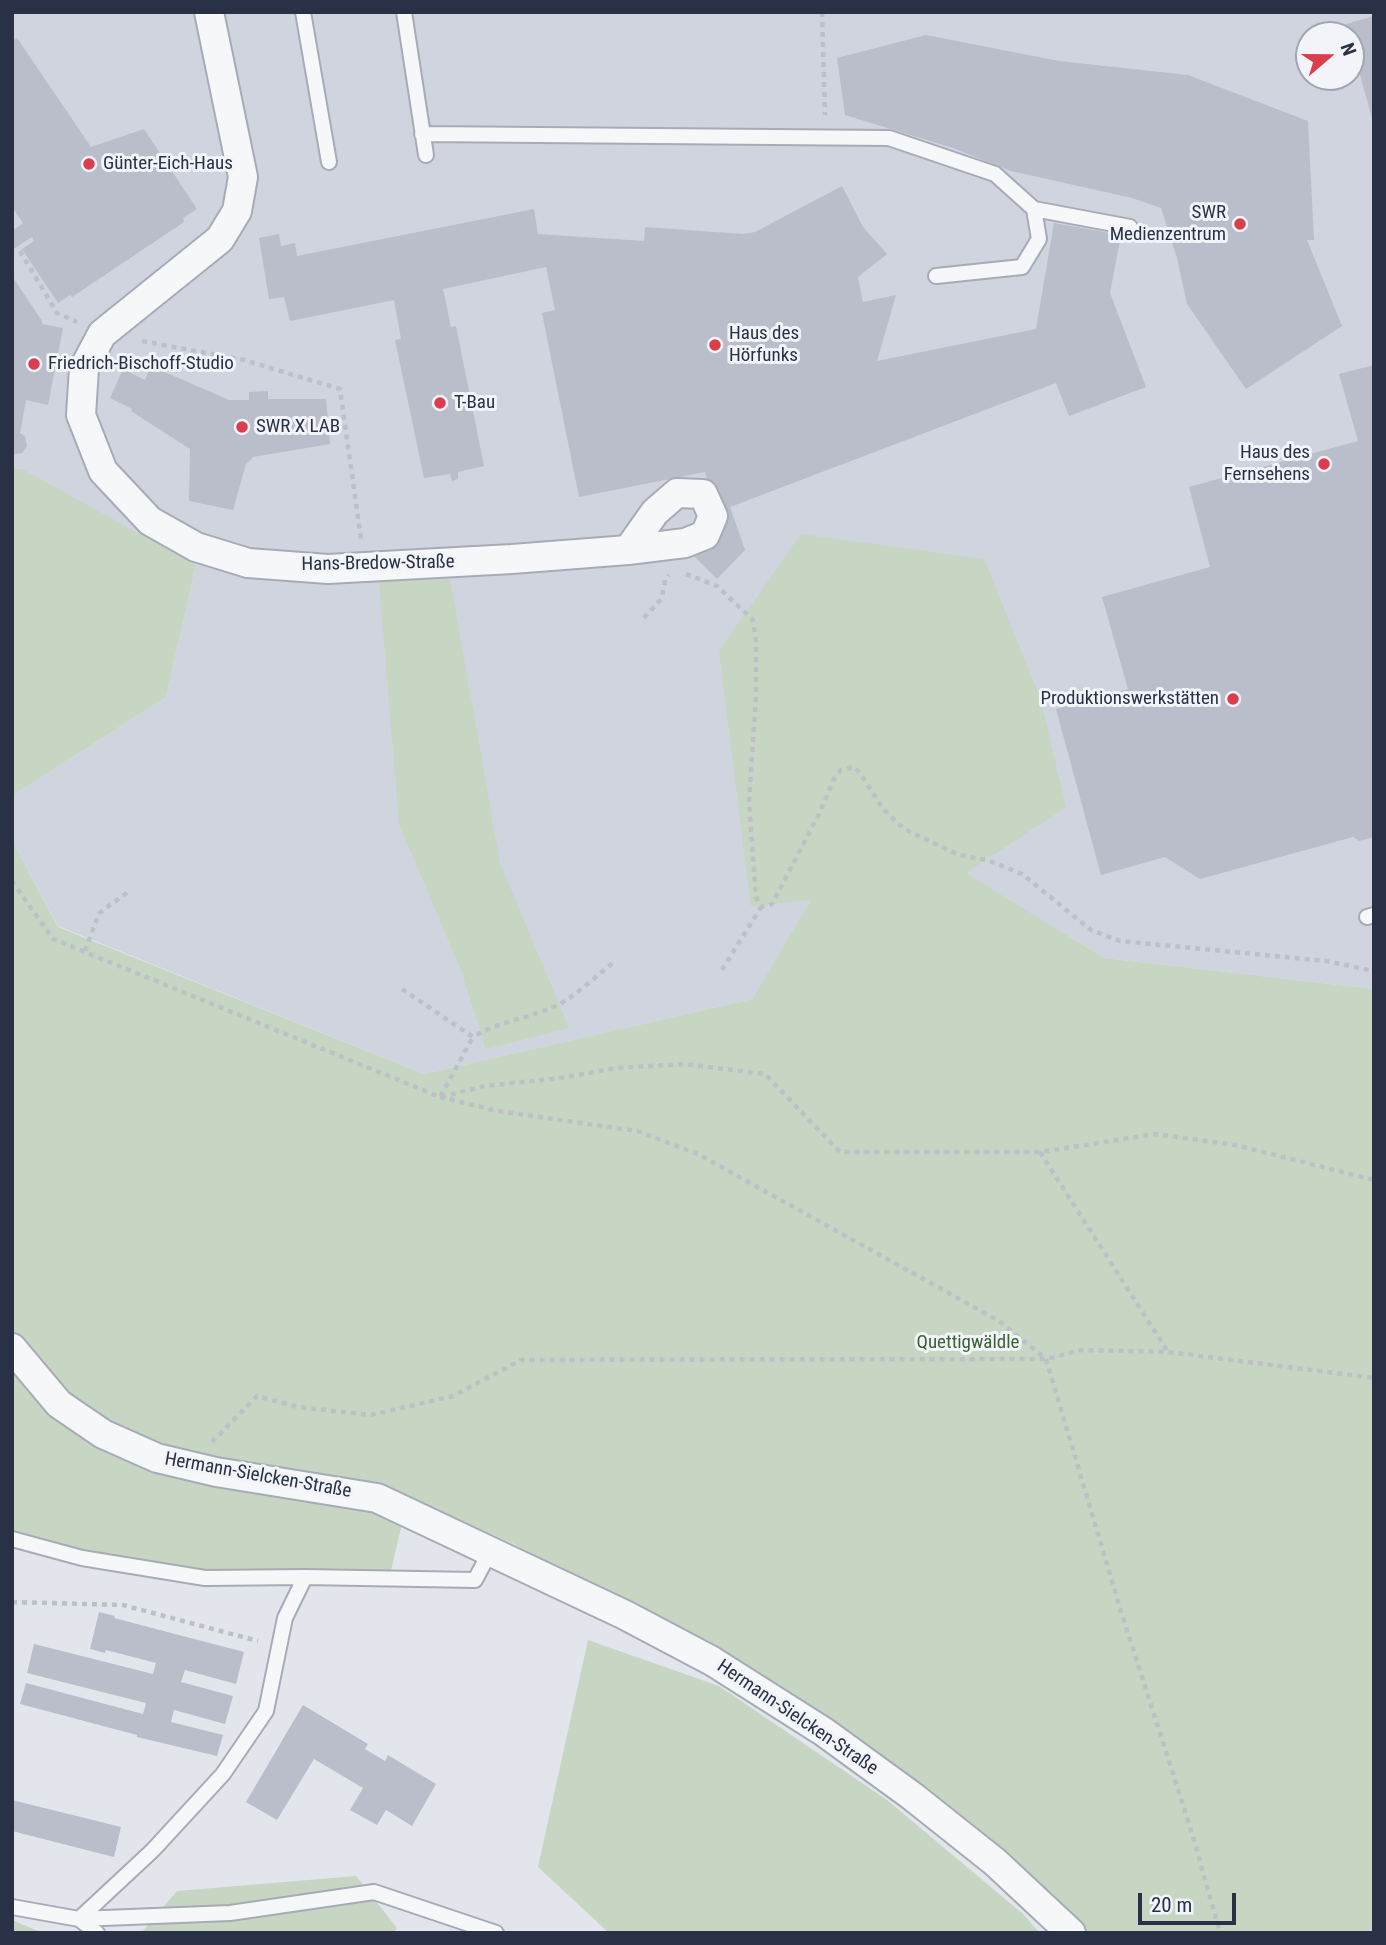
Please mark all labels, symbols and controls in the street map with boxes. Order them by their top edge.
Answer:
north arrow [1295,21,1365,91]
text: N [1336,40,1361,59]
place label: Günter-Eich-Haus [103,153,233,175]
marker: Günter-Eich-Haus [81,156,97,172]
place label: SWR Medienzentrum [1110,202,1226,246]
marker: SWR Medienzentrum [1232,216,1248,232]
place label: Haus des Hörfunks [729,323,799,367]
marker: Haus des Hörfunks [707,337,723,353]
place label: Friedrich-Bischoff-Studio [48,353,234,375]
marker: Friedrich-Bischoff-Studio [26,356,42,372]
place label: T-Bau [454,392,495,414]
marker: T-Bau [432,395,448,411]
place label: SWR X LAB [256,416,340,438]
marker: SWR X LAB [234,419,250,435]
place label: Haus des Fernsehens [1224,442,1310,486]
marker: Haus des Fernsehens [1316,456,1332,472]
street label: Hans-Bredow-Straße [301,551,455,577]
place label: Produktionswerkstätten [1040,688,1219,710]
marker: Produktionswerkstätten [1225,691,1241,707]
park label: Quettigwäldle [917,1332,1019,1354]
street label: Hermann-Sielcken-Straße [163,1448,353,1504]
street label: Hermann-Sielcken-Straße [712,1656,882,1780]
scale bar [1141,1878,1239,1922]
text: 20 m [1151,1893,1192,1917]

